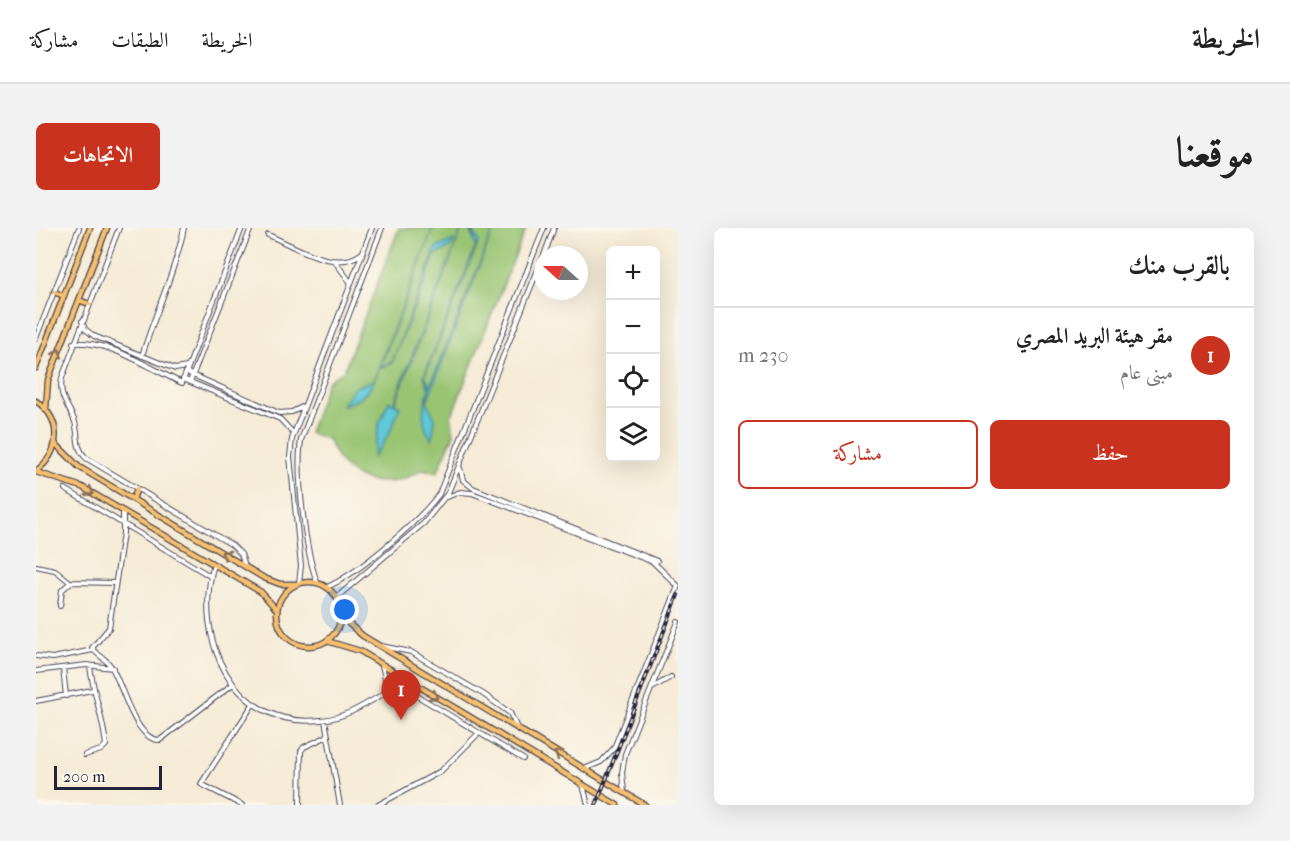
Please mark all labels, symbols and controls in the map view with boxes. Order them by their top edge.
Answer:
text: الخريطة [1192,22,1260,55]
text: مشاركة [30,28,78,52]
text: الطبقات [111,28,168,52]
text: الخريطة [201,28,253,52]
button: الاتجاهات [36,123,160,190]
text: موقعنا [1176,128,1254,177]
north arrow [534,246,588,300]
map controls [606,246,660,462]
button: + [606,246,660,300]
text: بالقرب منك [1128,250,1230,281]
button: − [606,300,660,354]
text: مقر هيئة البريد المصري [1016,323,1173,349]
text: 230 m [738,344,788,367]
text: 1 [1207,344,1214,367]
one-way arrow [51,348,63,359]
button: locate [606,354,660,408]
text: مبنى عام [1120,361,1173,384]
button: layers [606,408,660,462]
button: مشاركة [738,420,978,489]
button: حفظ [990,420,1230,489]
one-way arrow [84,485,94,497]
one-way arrow [221,550,231,562]
your location [330,595,359,624]
pin: 1 [382,670,421,720]
one-way arrow [428,689,438,701]
one-way arrow [554,749,564,761]
scale bar [54,763,162,790]
text: 200 m [63,767,106,786]

